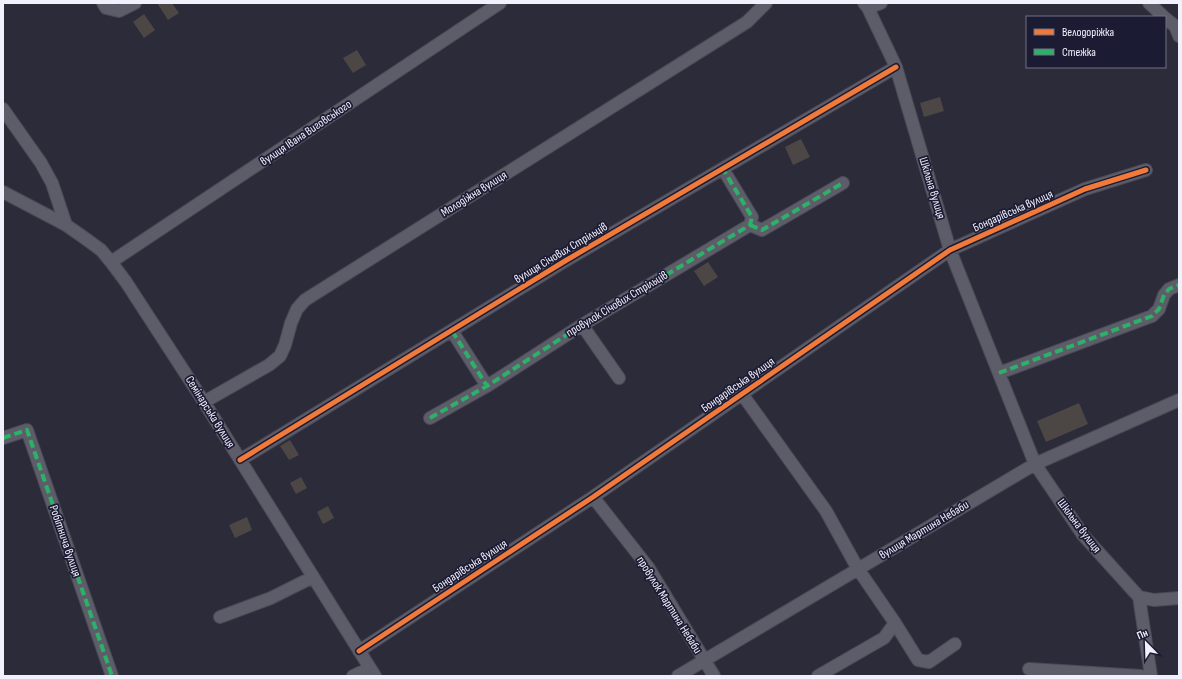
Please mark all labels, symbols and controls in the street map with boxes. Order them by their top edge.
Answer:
legend [1026,16,1166,68]
text: Велодоріжка [1062,25,1114,40]
text: Стежка [1062,45,1096,60]
street label: вулиця Івана Виговського [257,97,355,169]
street label: Шкільна вулиця [915,155,949,221]
street label: Молодіжна вулиця [438,168,510,220]
street label: Бондарівська вулиця [971,187,1056,235]
street label: вулиця Січових Стрільців [512,219,610,287]
street label: провулок Січових Стрільців [563,268,671,340]
street label: Бондарівська вулиця [698,354,778,416]
street label: Семінарська вулиця [182,373,238,451]
street label: Шкільна вулиця [1054,496,1104,556]
street label: вулиця Мартина Небаби [876,497,972,563]
street label: Робітнича вулиця [46,503,84,579]
street label: Бондарівська вулиця [430,536,510,596]
street label: провулок Мартина Небаби [633,554,705,656]
north arrow [1126,623,1166,663]
text: Пн [1135,626,1150,642]

